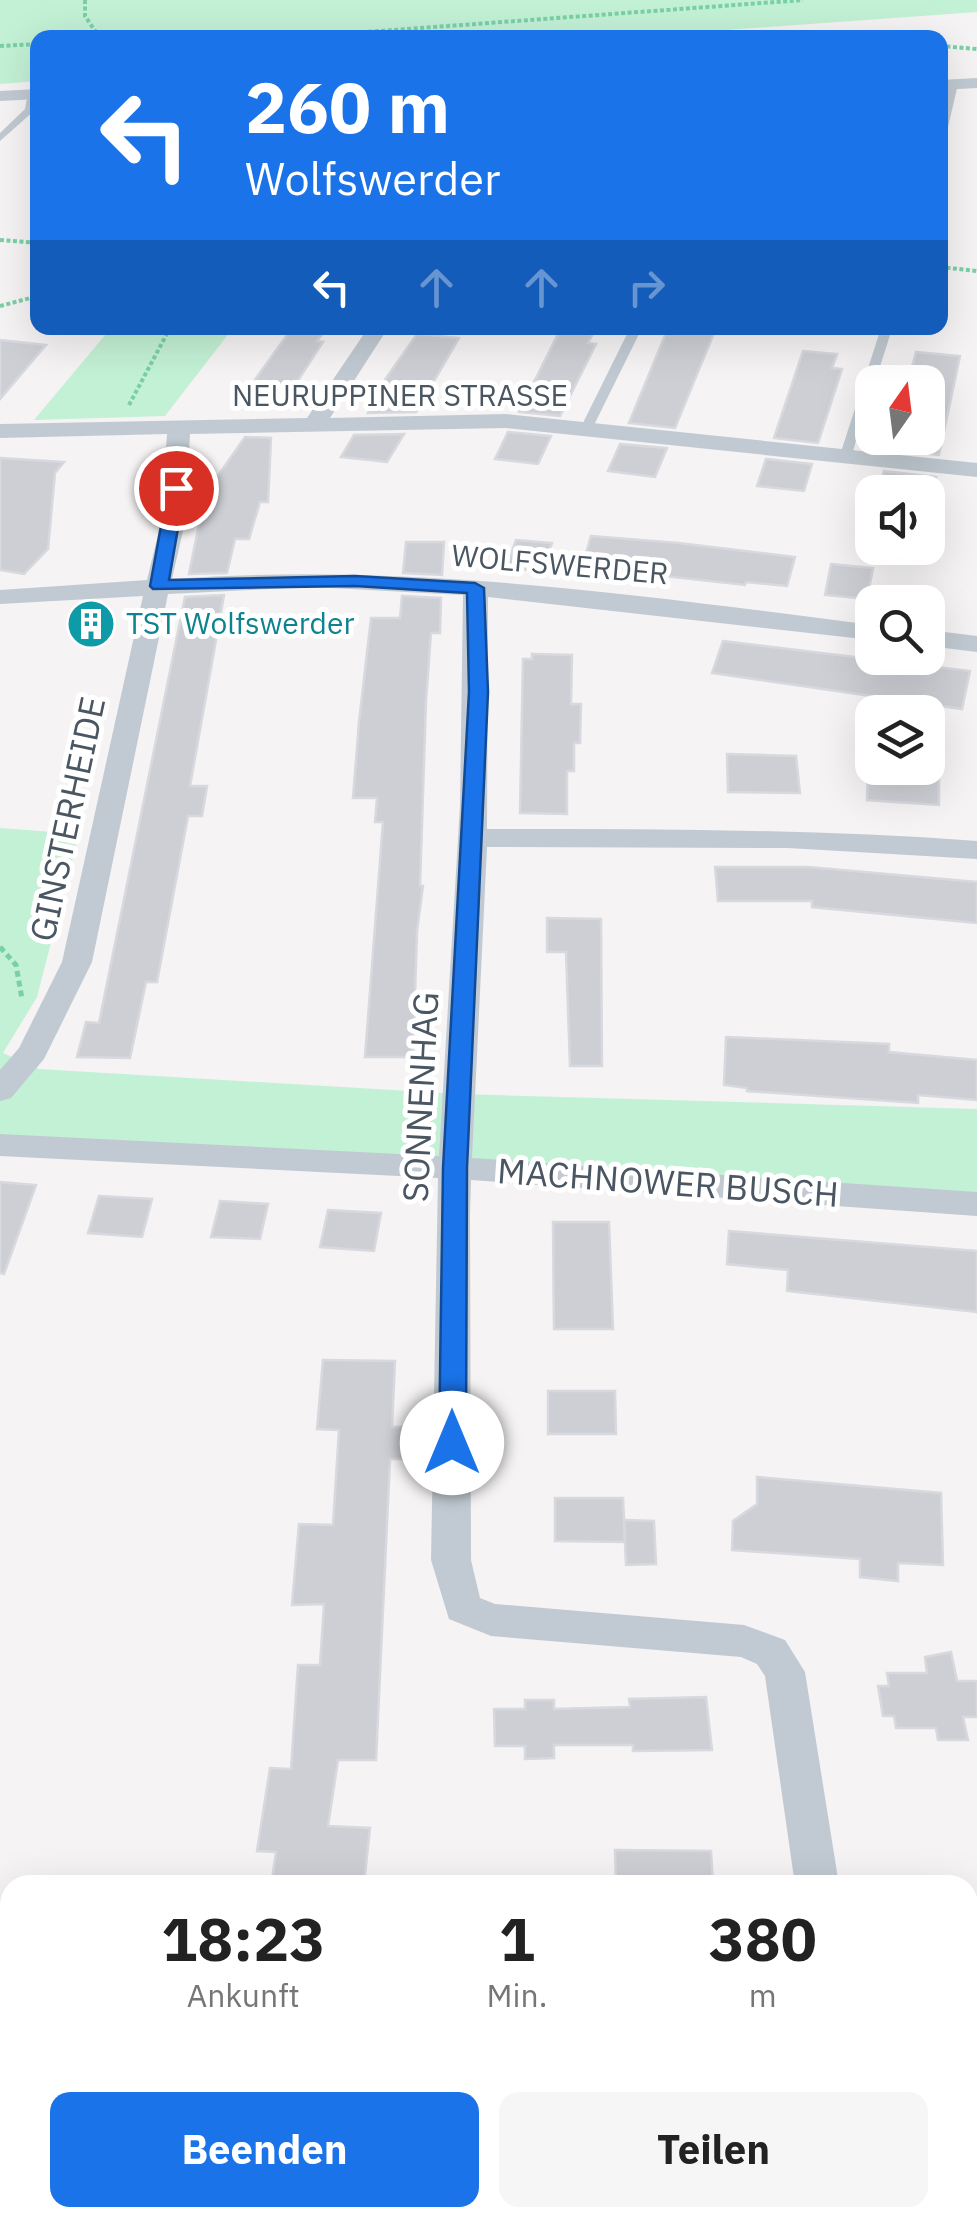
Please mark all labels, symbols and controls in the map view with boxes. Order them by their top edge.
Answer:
text: 260 m [245,61,450,152]
icon: left [80,70,210,200]
text: Wolfswerder [245,149,501,207]
icon: left [304,260,359,315]
icon: ahead [409,260,464,315]
icon: ahead [514,260,569,315]
icon: right [619,260,674,315]
north arrow [855,365,945,455]
map controls [855,365,945,785]
street label: NEURUPPINER STRASSE [232,375,568,414]
pin [134,446,219,531]
icon: arrive [149,461,204,516]
button: sound [855,475,945,565]
street label: WOLFSWERDER [450,535,670,592]
button: search [855,585,945,675]
building icon: TST Wolfswerder [65,598,117,650]
place label: TST Wolfswerder [126,603,354,642]
street label: GINSTERHEIDE [19,692,115,945]
button: layers [855,695,945,785]
street label: SONNENHAG [392,991,448,1203]
street label: MACHNOWER BUSCH [496,1147,840,1217]
position arrow [400,1391,504,1495]
text: 18:23 [161,1899,325,1978]
text: 1 [499,1899,535,1978]
text: 380 [709,1899,817,1978]
text: Ankunft [187,1974,300,2016]
text: Min. [486,1974,547,2016]
text: m [749,1974,777,2016]
button: Beenden [50,2092,479,2207]
button: Teilen [499,2092,928,2207]

